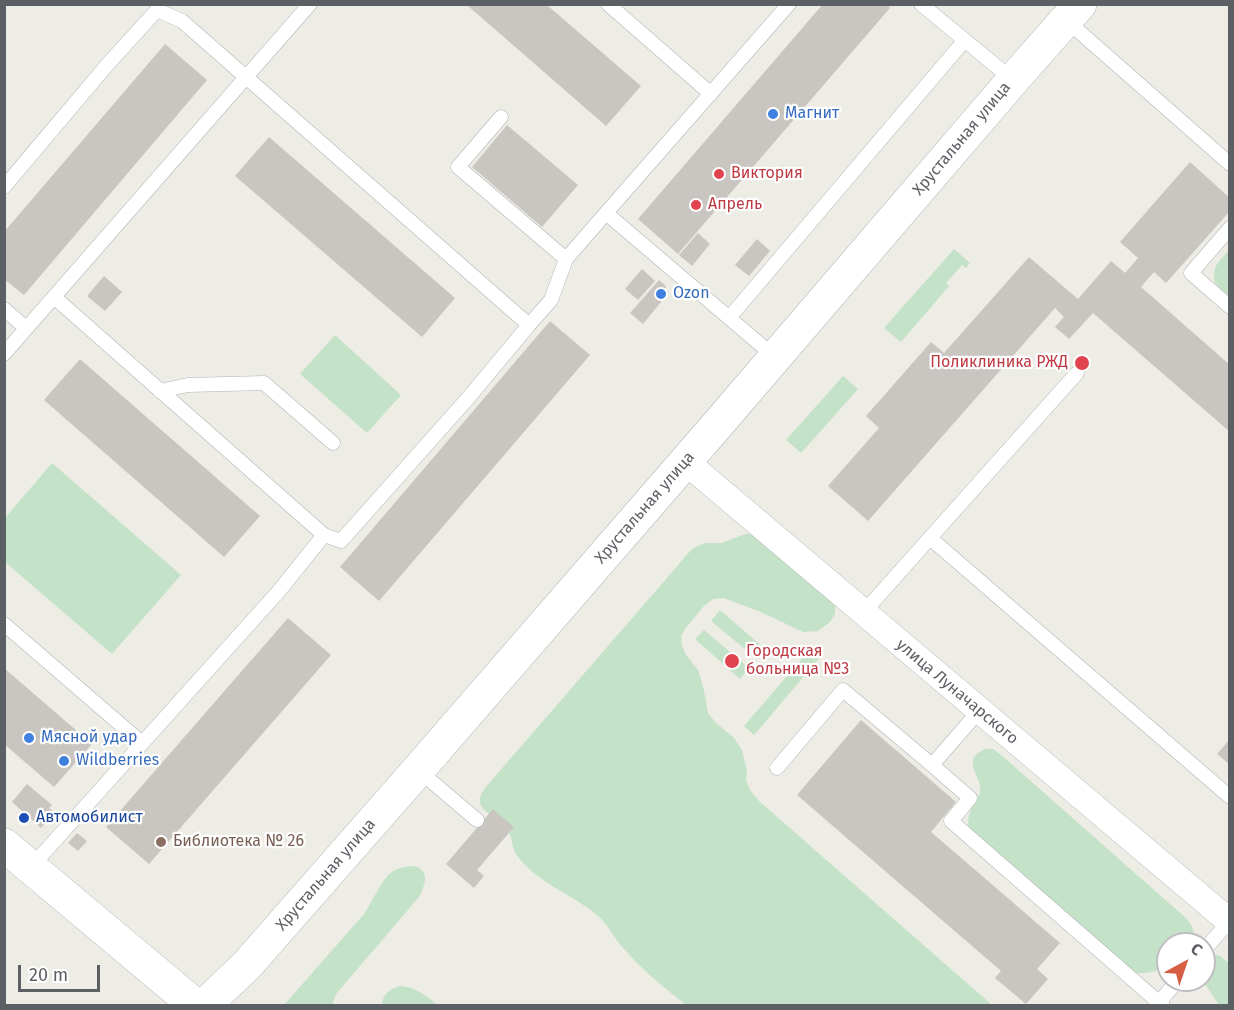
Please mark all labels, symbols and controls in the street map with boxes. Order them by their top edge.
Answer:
street label: Хрустальная улица [909,78,1015,200]
place label: Магнит [785,104,839,124]
marker: Магнит [766,107,780,121]
place label: Виктория [731,164,803,184]
marker: Виктория [712,167,726,181]
place label: Апрель [708,195,762,215]
marker: Апрель [689,198,703,212]
place label: Ozon [673,284,710,304]
marker: Ozon [654,287,668,301]
place label: Поликлиника РЖД [930,353,1068,373]
marker: Поликлиника РЖД [1073,354,1091,372]
street label: Хрустальная улица [591,448,699,568]
street label: улица Луначарского [892,635,1022,749]
place label: Городская больница №3 [746,642,849,680]
marker: Городская больница №3 [723,652,741,670]
place label: Мясной удар [41,728,137,748]
marker: Мясной удар [22,731,36,745]
place label: Wildberries [76,751,159,771]
marker: Wildberries [57,754,71,768]
place label: Автомобилист [36,808,143,828]
marker: Автомобилист [17,811,31,825]
street label: Хрустальная улица [272,815,380,935]
place label: Библиотека № 26 [173,832,304,852]
marker: Библиотека № 26 [154,835,168,849]
north arrow [1156,932,1216,992]
text: С [1187,939,1206,960]
scale bar [21,953,104,991]
text: 20 m [29,964,68,986]

